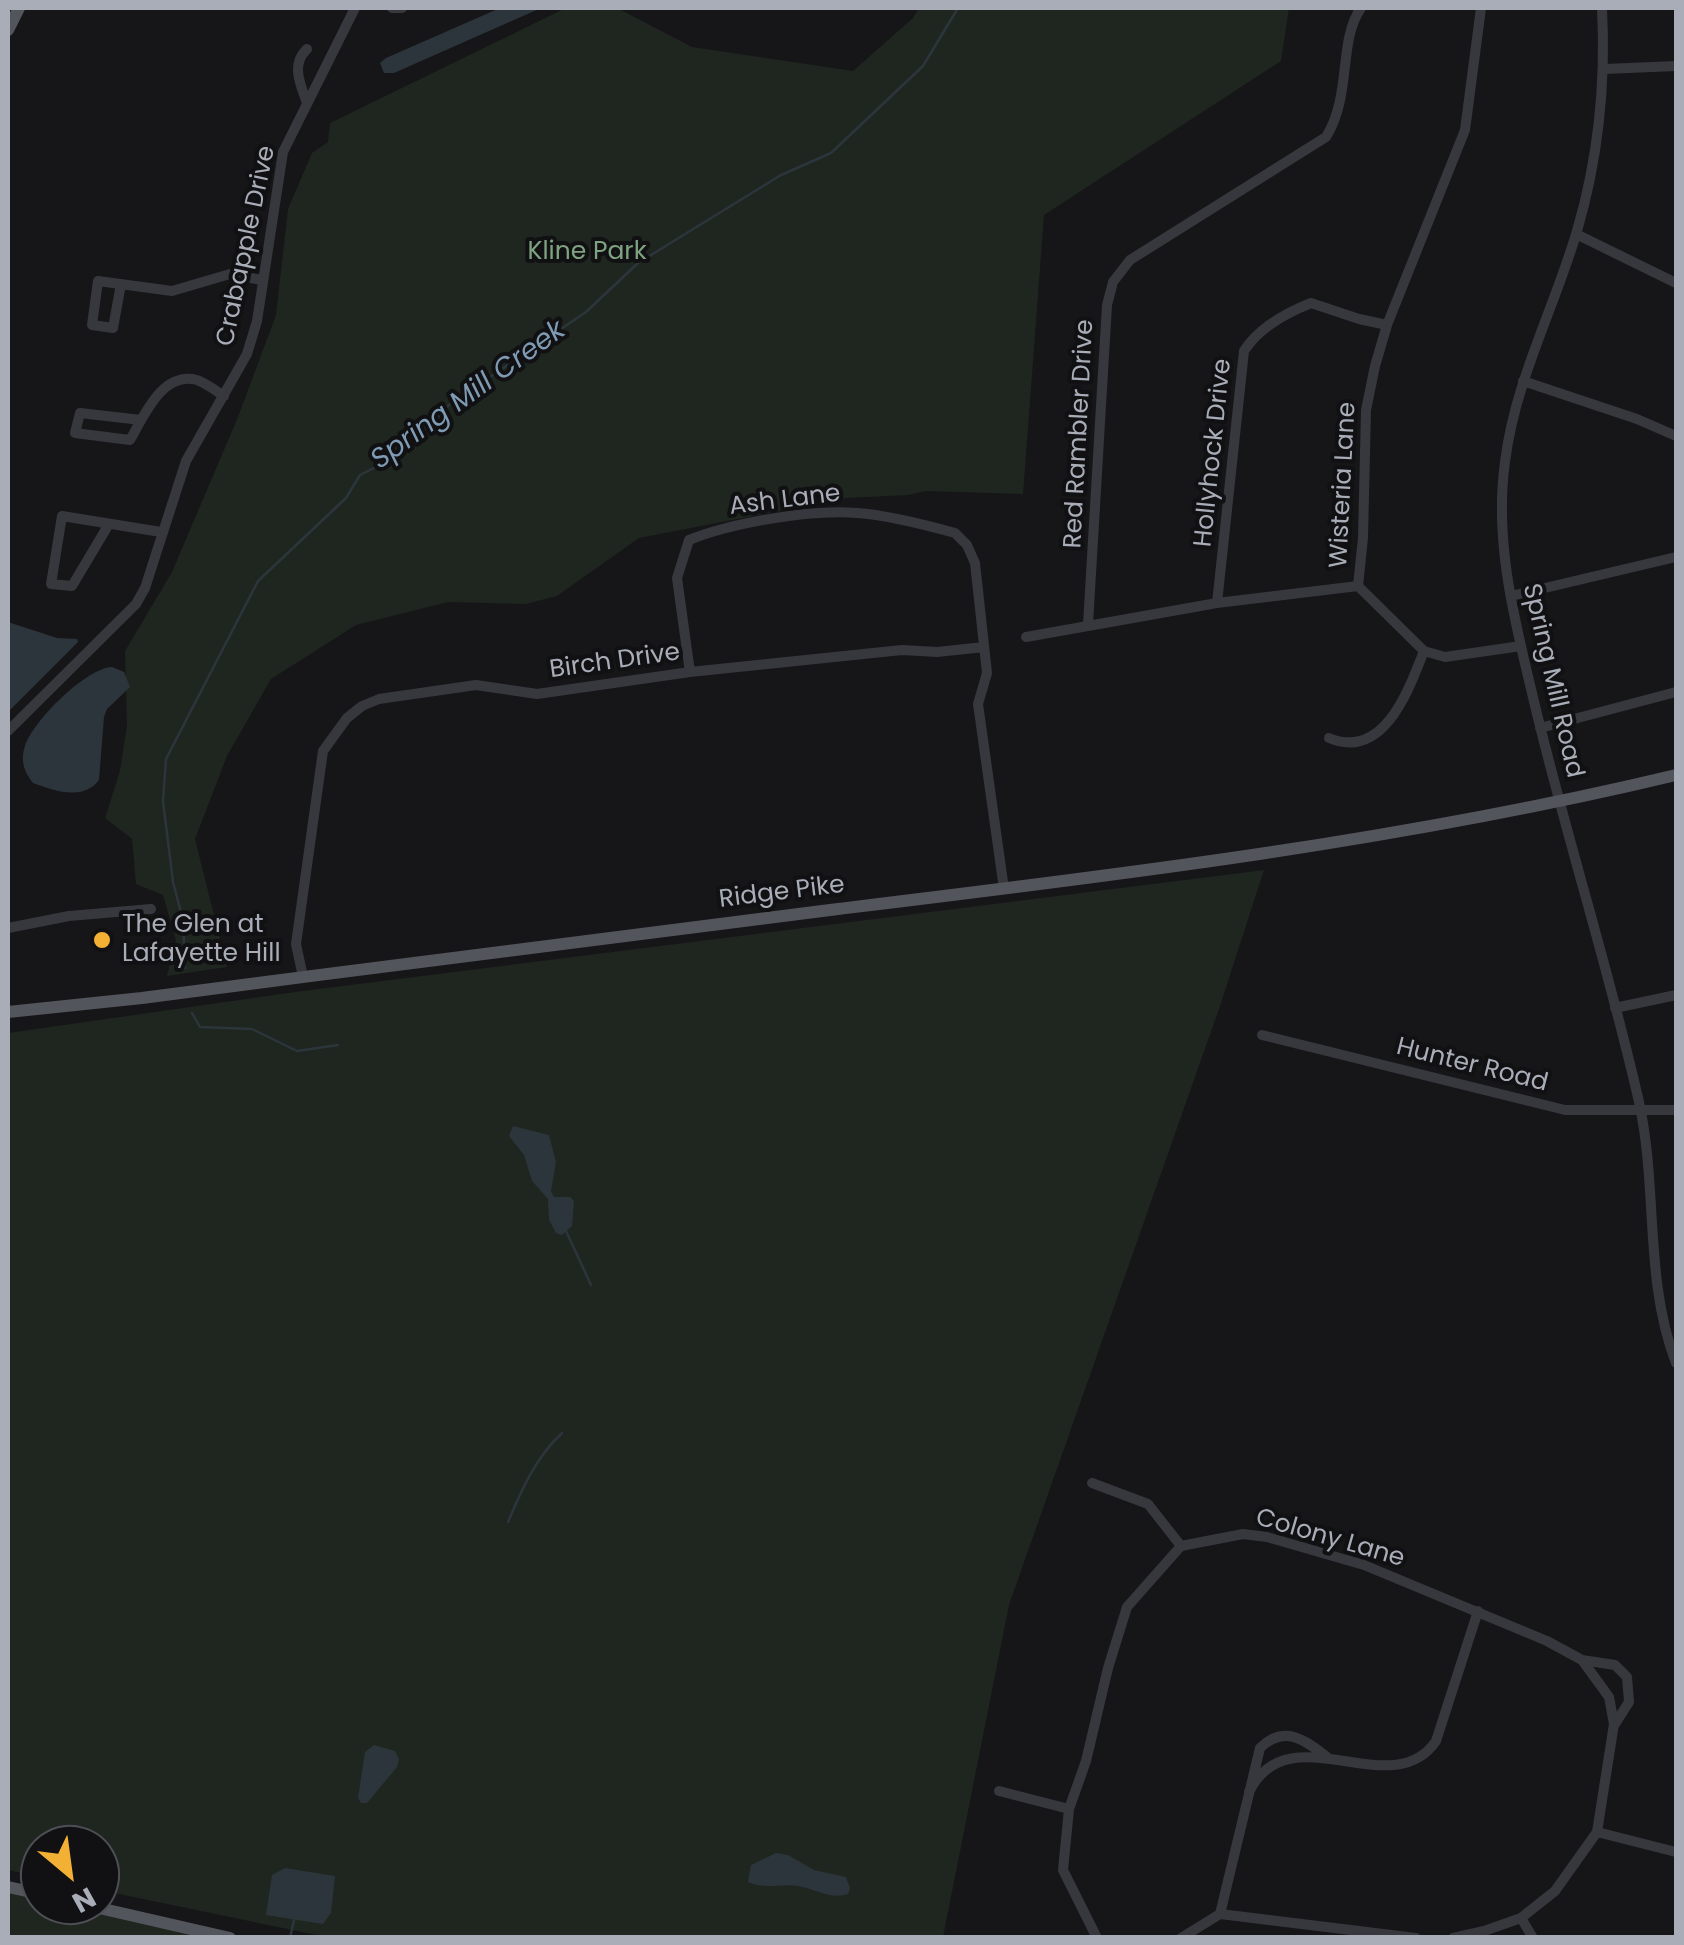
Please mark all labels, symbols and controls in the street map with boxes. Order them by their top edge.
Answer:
street label: Crabapple Drive [211,143,283,349]
park label: Kline Park [527,238,647,268]
water label: Spring Mill Creek [365,314,573,478]
street label: Red Rambler Drive [1059,319,1101,549]
street label: Hollyhock Drive [1189,357,1239,549]
street label: Wisteria Lane [1325,401,1363,569]
street label: Ash Lane [728,479,842,523]
street label: Spring Mill Road [1515,581,1589,781]
street label: Birch Drive [548,638,682,686]
street label: Ridge Pike [717,870,847,916]
place label: The Glen at Lafayette Hill [122,911,281,970]
marker: The Glen at Lafayette Hill [91,929,113,951]
street label: Hunter Road [1393,1033,1551,1099]
street label: Colony Lane [1252,1503,1408,1575]
north arrow [20,1825,120,1925]
text: N [65,1878,102,1922]

